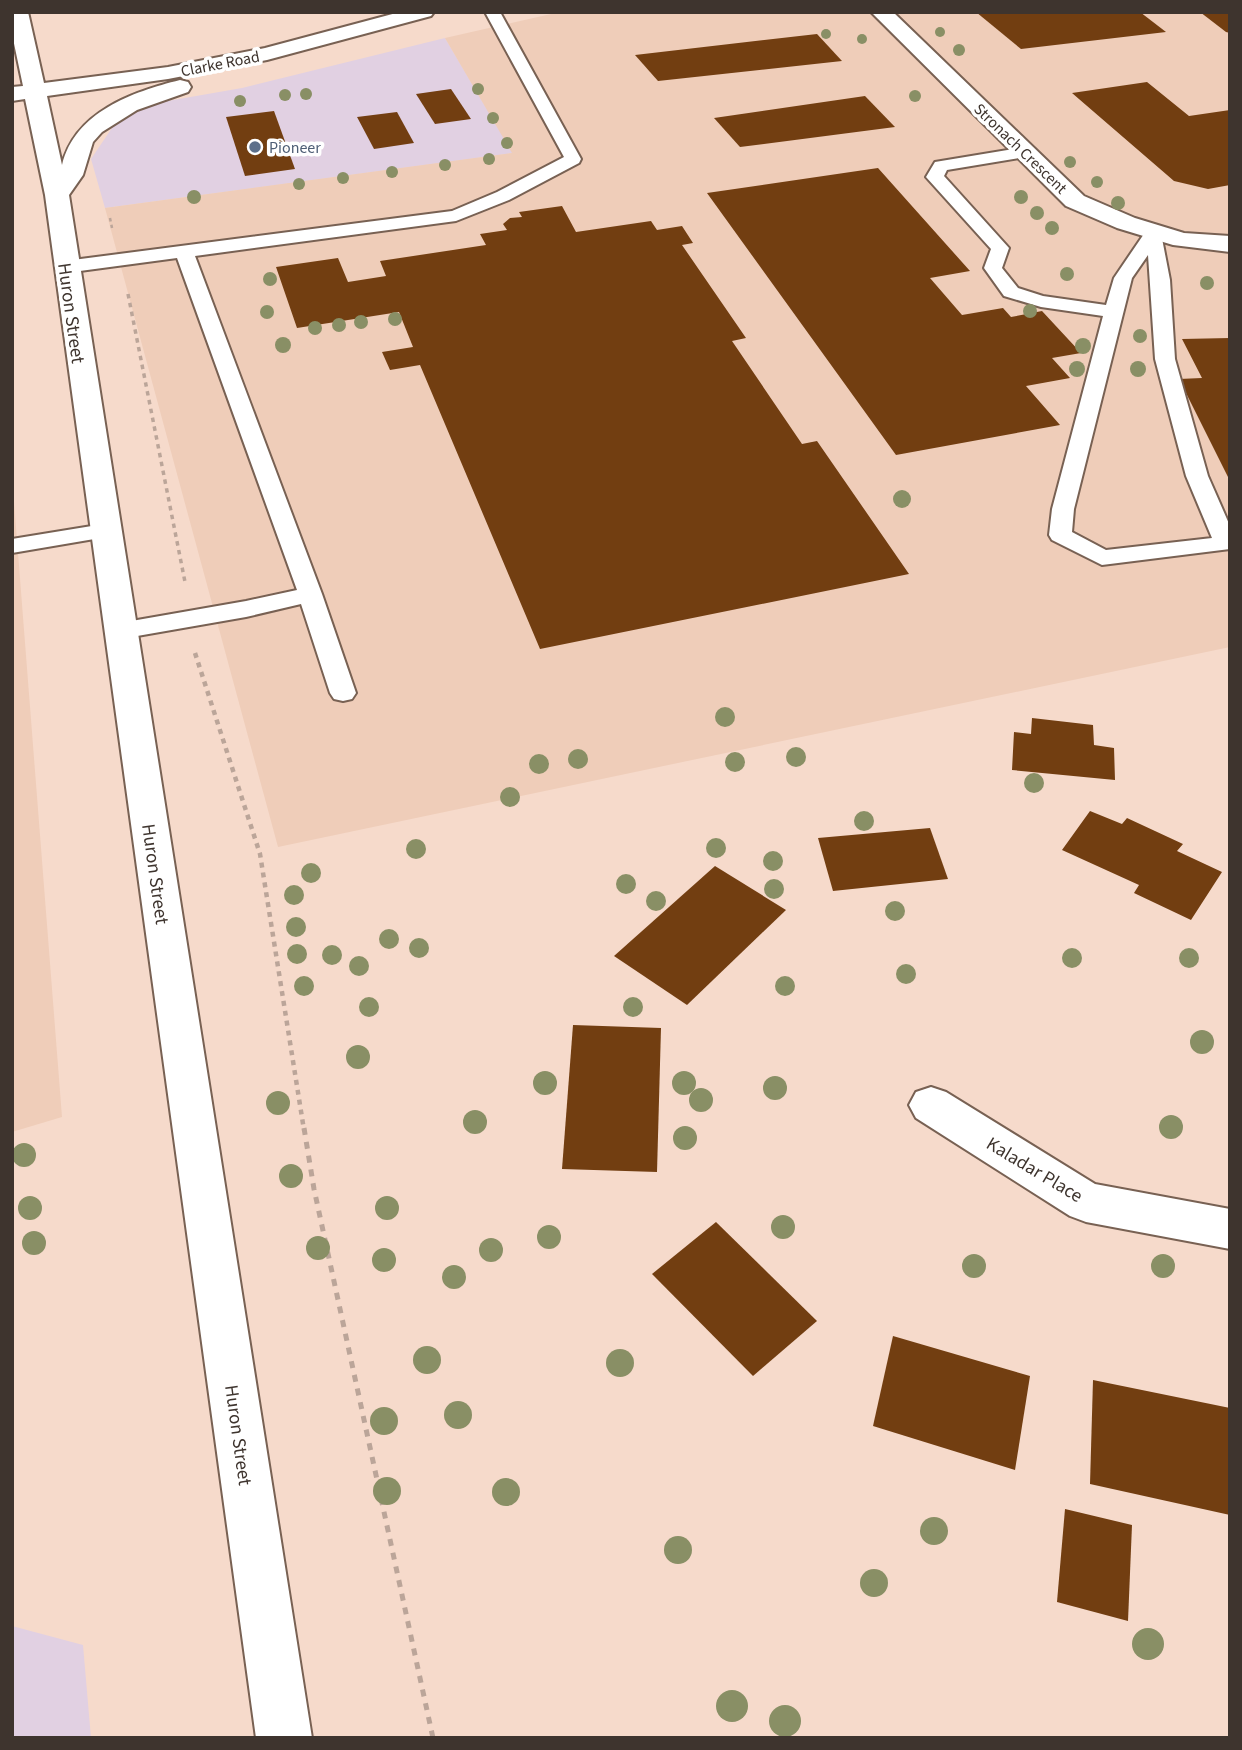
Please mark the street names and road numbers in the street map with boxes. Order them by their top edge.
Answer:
street label: Clarke Road [179,46,262,82]
street label: Stronach Crescent [969,98,1072,199]
street label: Huron Street [50,261,91,366]
street label: Huron Street [134,822,175,927]
street label: Kaladar Place [981,1131,1088,1210]
street label: Huron Street [217,1383,258,1488]

